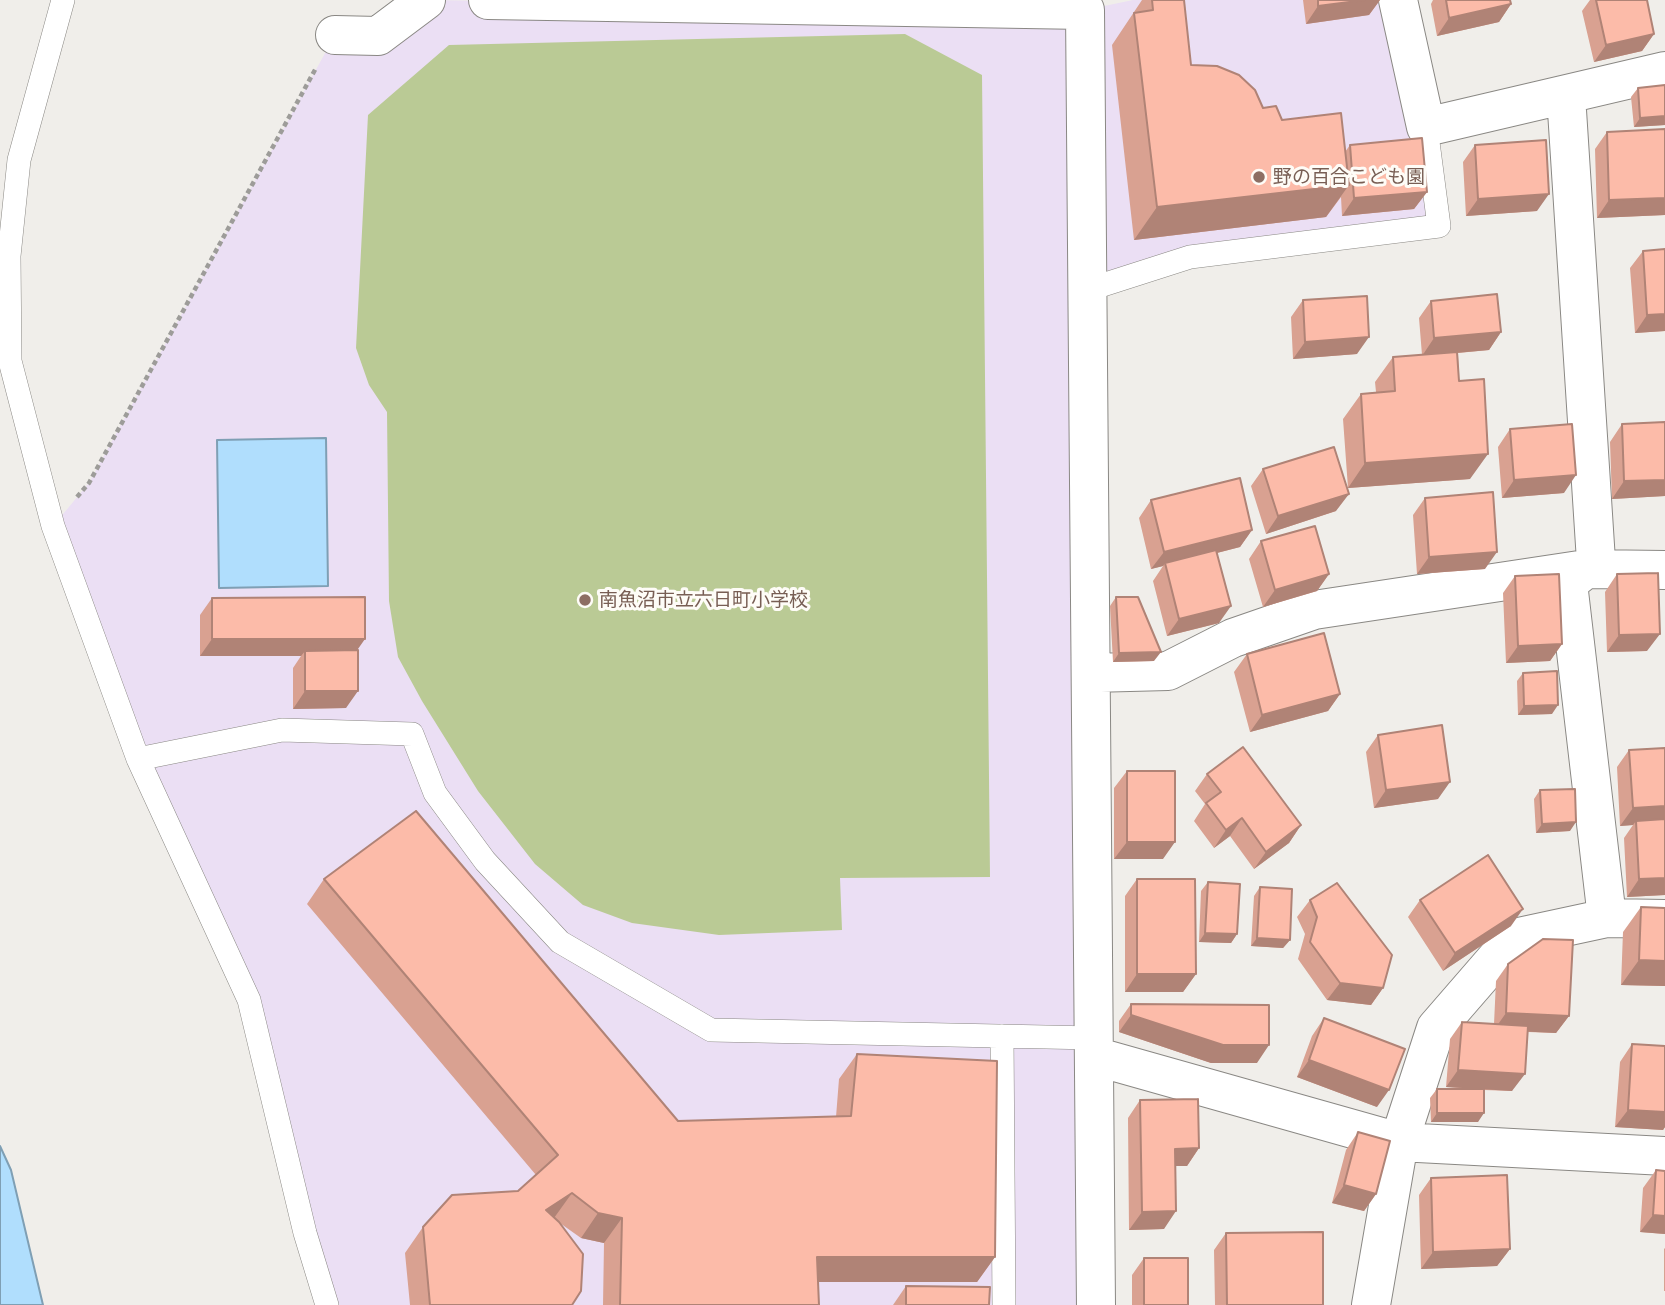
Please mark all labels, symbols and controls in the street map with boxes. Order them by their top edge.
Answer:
place label: 野の百合こども園 [1273,166,1425,188]
marker: 野の百合こども園 [1251,169,1267,185]
place label: 南魚沼市立六日町小学校 [599,589,808,611]
marker: 南魚沼市立六日町小学校 [577,592,593,608]

